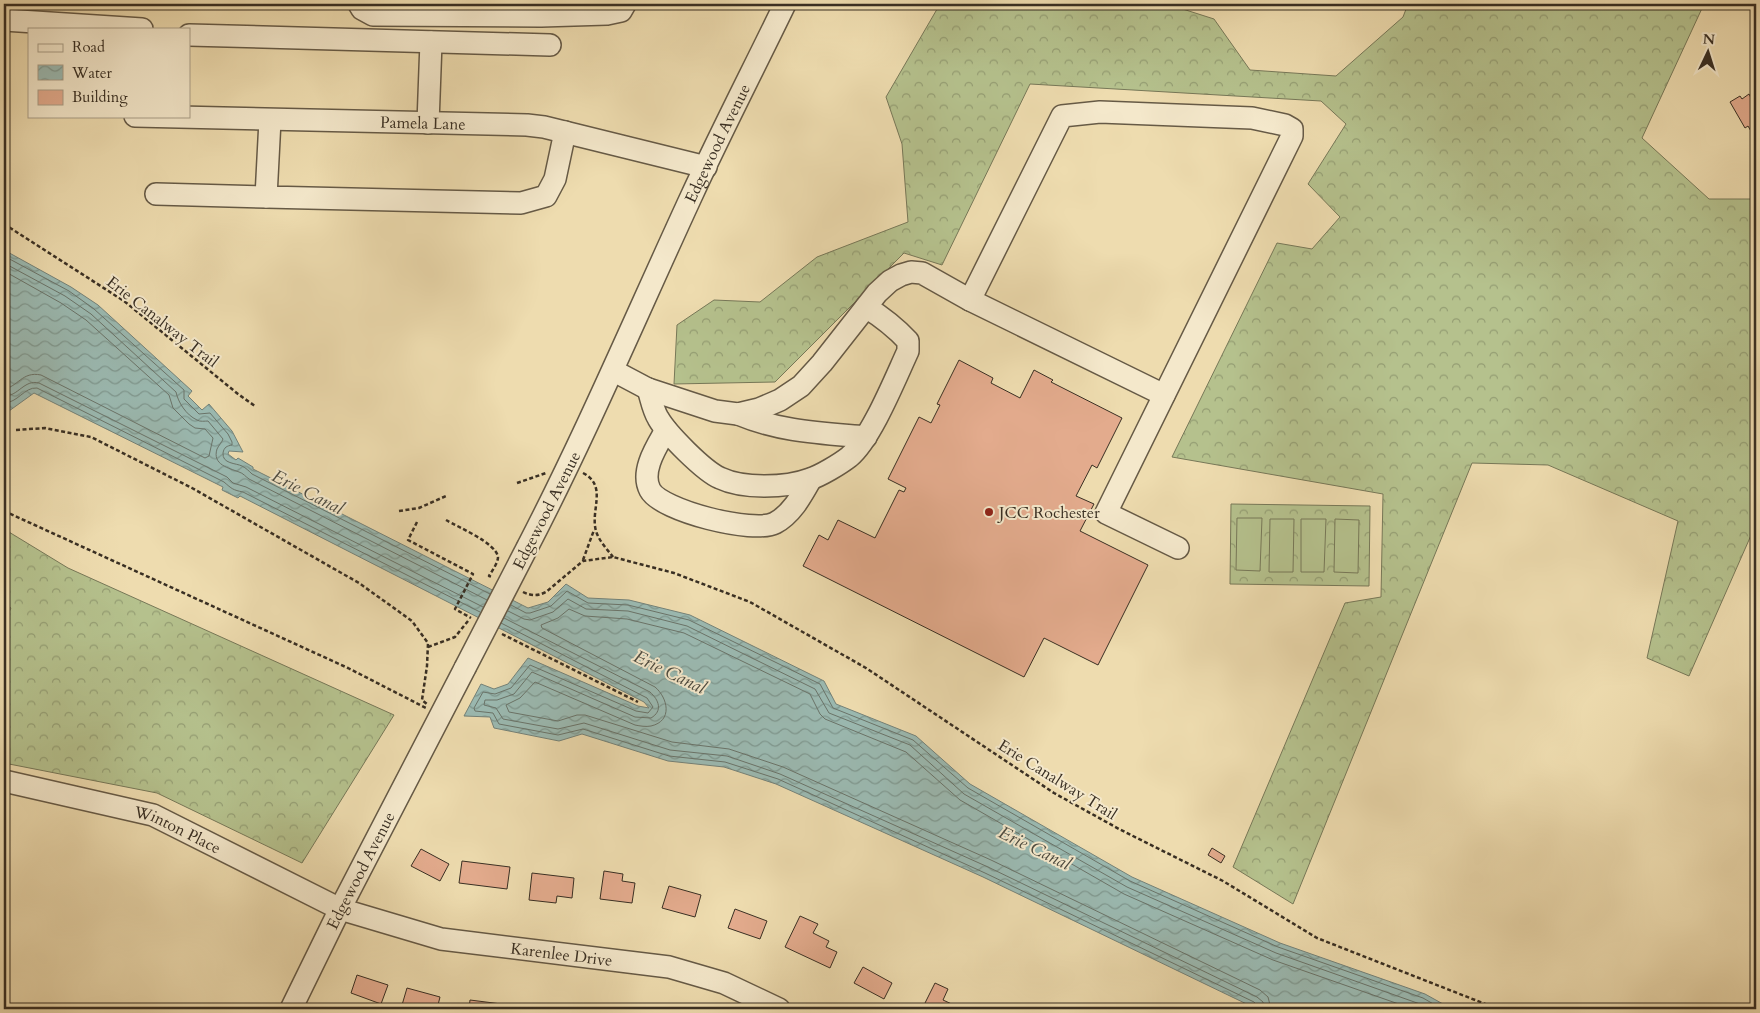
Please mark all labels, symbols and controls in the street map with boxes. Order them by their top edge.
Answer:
legend [28,28,190,118]
north arrow [1682,28,1732,78]
text: N [1702,30,1716,49]
text: Road [72,37,105,57]
text: Water [71,63,113,83]
street label: Edgewood Avenue [680,80,756,207]
text: Building [72,87,128,107]
street label: Pamela Lane [380,112,466,136]
street label: Erie Canalway Trail [102,271,223,372]
street label: Edgewood Avenue [508,448,586,573]
water label: Erie Canal [268,464,349,522]
place label: JCC Rochester [997,502,1100,524]
marker: JCC Rochester [983,506,995,518]
water label: Erie Canal [629,644,711,701]
street label: Erie Canalway Trail [994,734,1121,825]
street label: Winton Place [131,801,224,859]
street label: Edgewood Avenue [322,808,401,933]
water label: Erie Canal [994,820,1076,877]
street label: Karenlee Drive [509,938,614,972]

